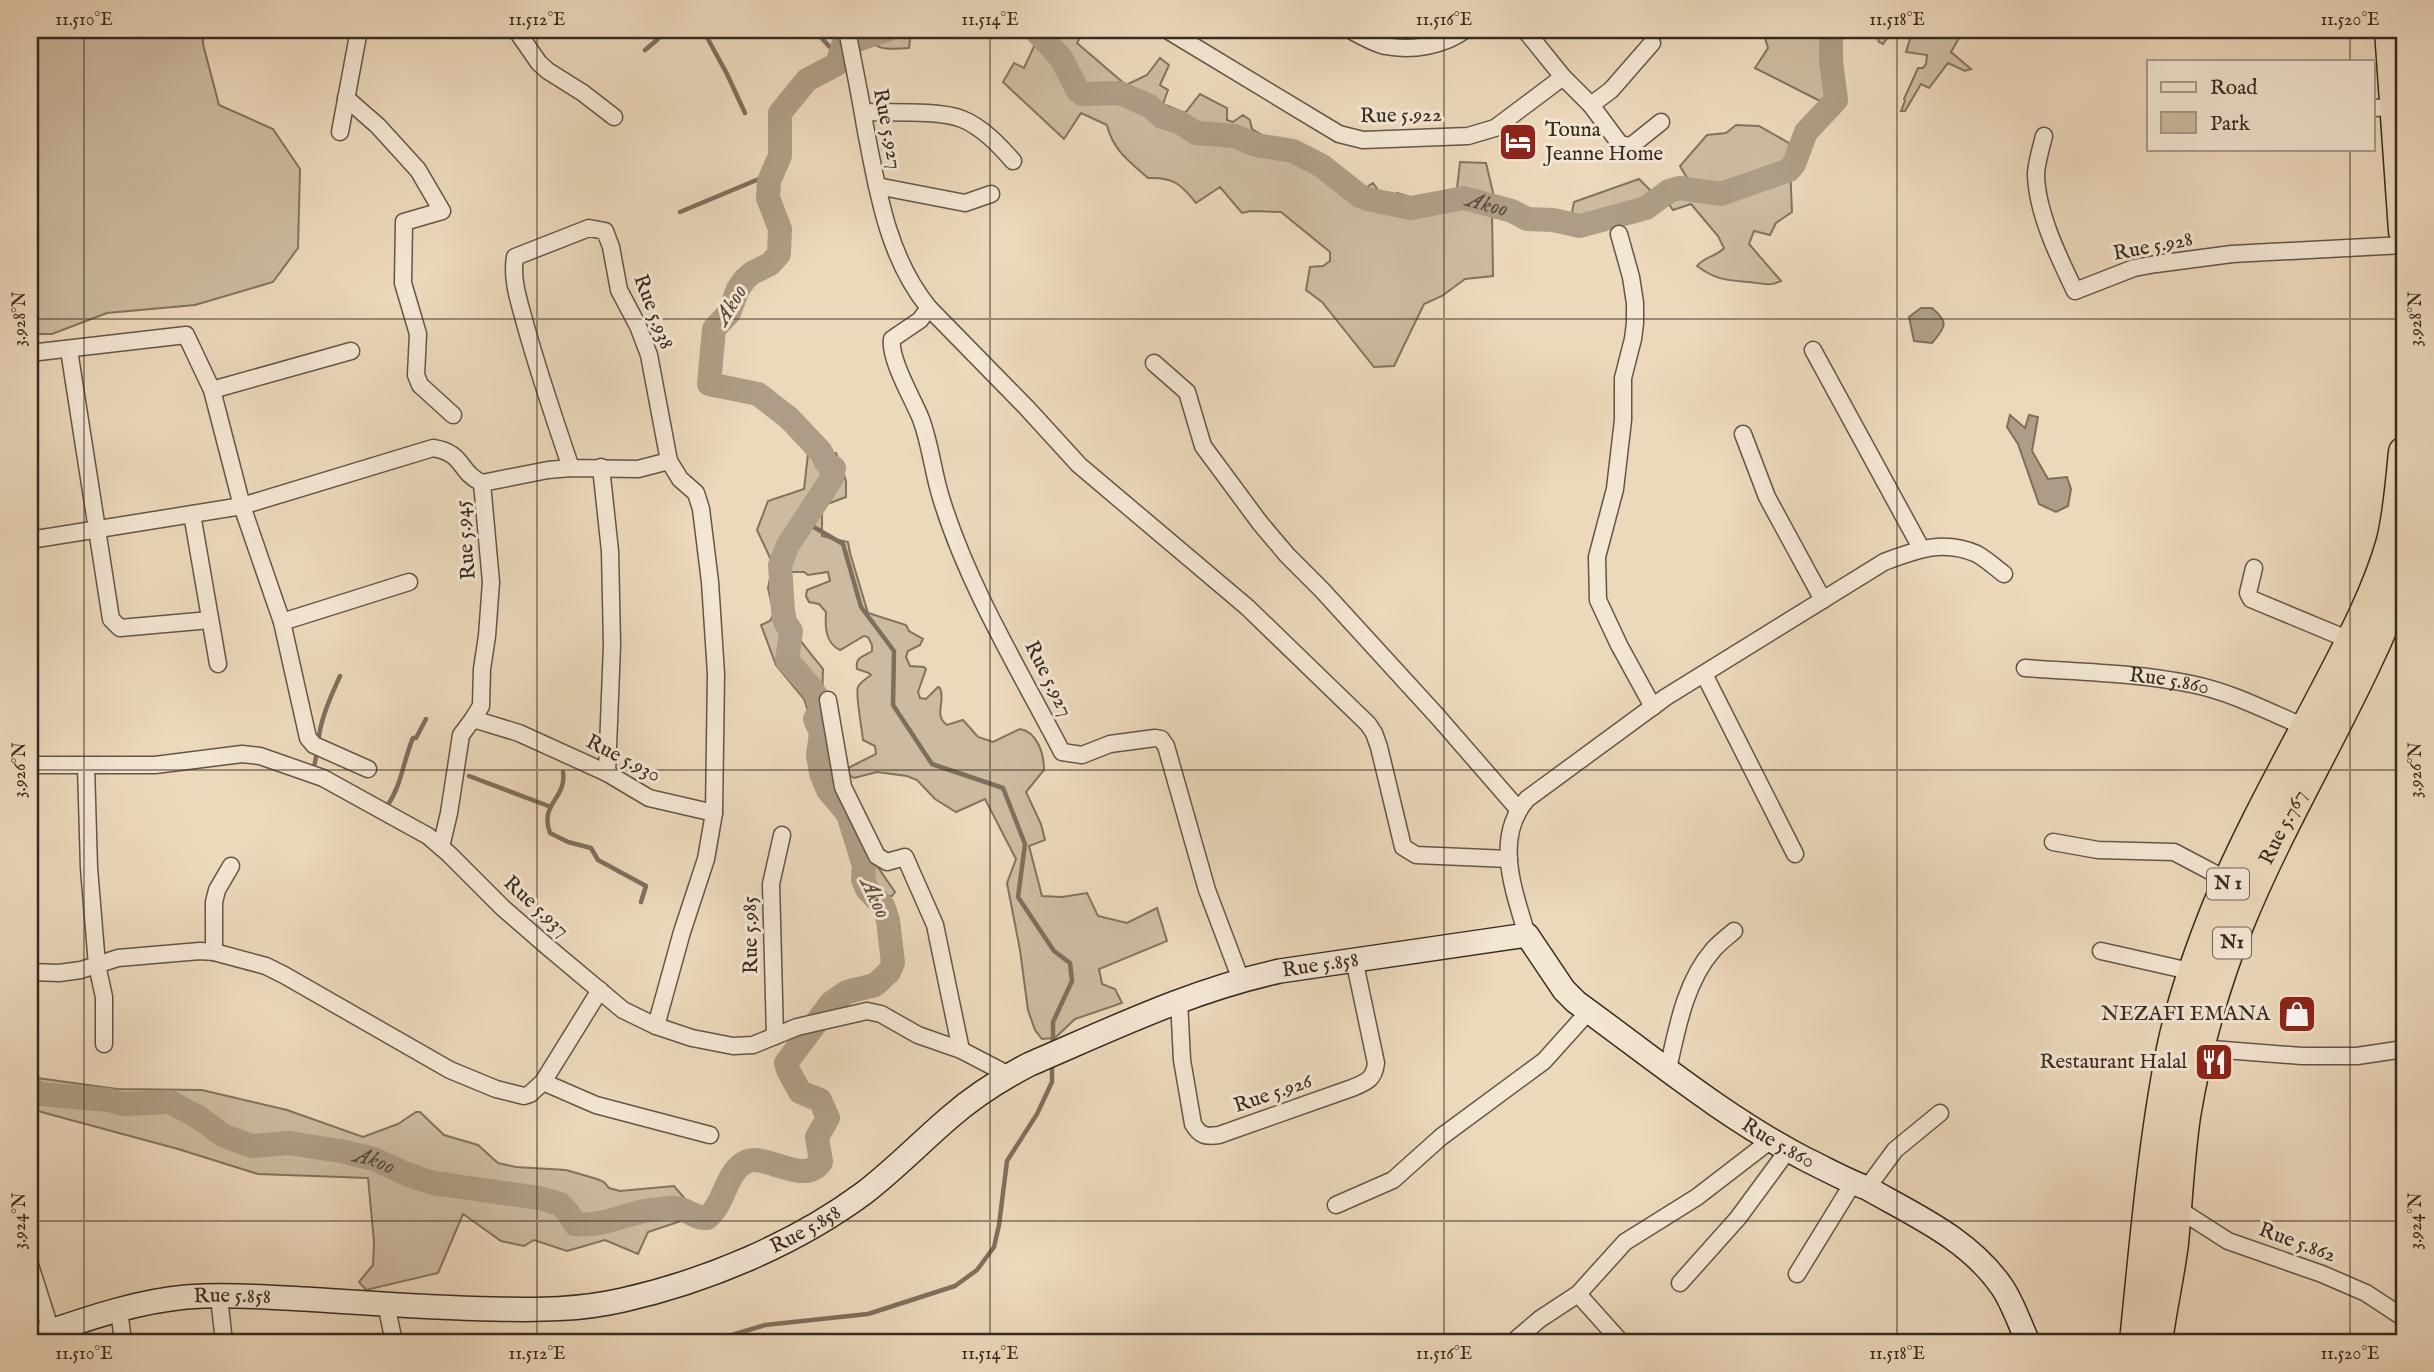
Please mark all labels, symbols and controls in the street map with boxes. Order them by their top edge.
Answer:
text: 11.510°E [55,9,113,32]
text: 11.512°E [508,9,566,32]
text: 11.514°E [961,9,1019,32]
text: 11.516°E [1416,9,1472,32]
text: 11.518°E [1869,9,1925,32]
text: 11.520°E [2320,9,2380,32]
legend [2147,60,2374,150]
text: Road [2210,75,2258,102]
street label: Rue 5.927 [866,86,908,172]
street label: Rue 5.922 [1360,102,1442,130]
text: Park [2210,111,2251,138]
place label: Touna Jeanne Home [1543,117,1664,168]
hotel icon: Touna Jeanne Home [1497,121,1539,163]
water label: Akoo [1461,184,1511,224]
street label: Rue 5.928 [2111,226,2195,268]
street label: Rue 5.938 [626,271,680,353]
water label: Akoo [707,279,754,332]
text: 3.928°N [9,291,32,347]
text: 3.928°N [2405,291,2428,347]
street label: Rue 5.945 [449,499,483,581]
street label: Rue 5.927 [1017,636,1079,722]
street label: Rue 5.860 [2128,662,2212,701]
street label: Rue 5.930 [581,729,665,789]
text: 3.926°N [9,742,32,798]
text: 3.926°N [2405,742,2428,798]
street label: Rue 5.767 [2253,785,2313,869]
road number: N 1 [2207,869,2249,900]
street label: Rue 5.937 [497,870,575,944]
water label: Akoo [852,871,897,923]
street label: Rue 5.985 [737,895,765,974]
road number: N1 [2213,928,2251,959]
street label: Rue 5.858 [1280,946,1360,984]
shop icon: NEZAFI EMANA [2276,993,2318,1035]
place label: NEZAFI EMANA [2101,1001,2271,1028]
restaurant icon: Restaurant Halal [2193,1041,2235,1083]
place label: Restaurant Halal [2040,1049,2187,1076]
street label: Rue 5.926 [1230,1068,1317,1120]
street label: Rue 5.860 [1736,1112,1819,1175]
water label: Akoo [349,1140,400,1181]
text: 3.924°N [9,1192,32,1250]
text: 3.924°N [2405,1192,2428,1250]
street label: Rue 5.858 [766,1199,846,1260]
street label: Rue 5.862 [2255,1217,2339,1269]
street label: Rue 5.858 [193,1282,272,1311]
text: 11.510°E [55,1343,113,1366]
text: 11.512°E [508,1343,566,1366]
text: 11.514°E [961,1343,1019,1366]
text: 11.516°E [1416,1343,1472,1366]
text: 11.518°E [1869,1343,1925,1366]
text: 11.520°E [2320,1343,2380,1366]

